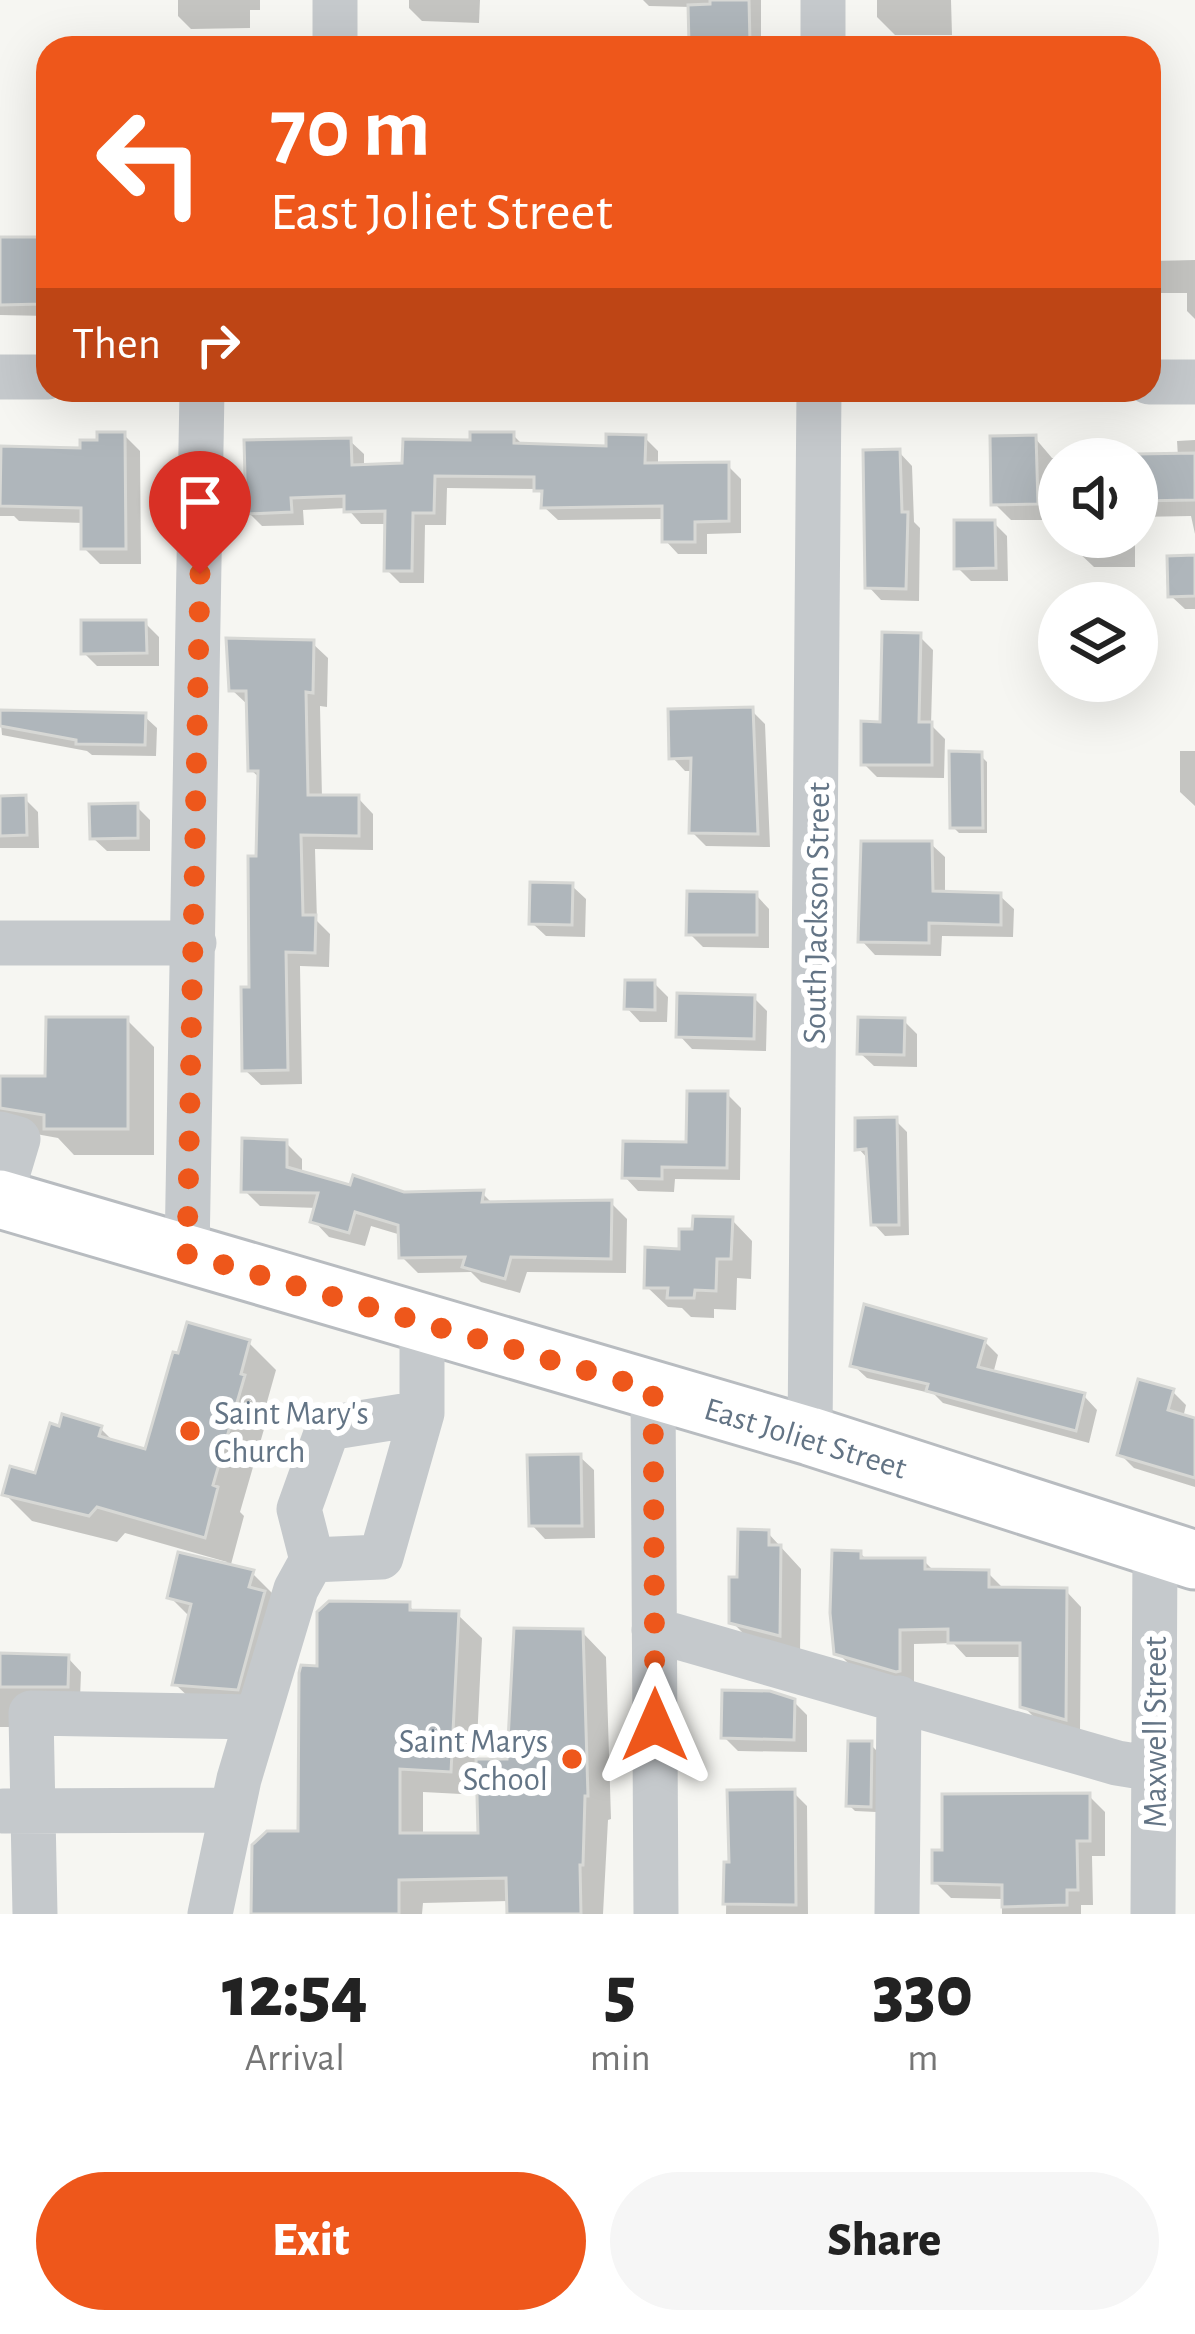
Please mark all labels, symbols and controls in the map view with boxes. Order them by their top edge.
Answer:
icon: left [72,84,228,240]
text: 70 m [270,88,431,172]
text: East Joliet Street [270,186,613,240]
icon: right [185,312,251,378]
text: Then [72,322,161,367]
map controls [1038,438,1158,702]
button: sound [1038,438,1158,558]
pin [149,451,251,574]
icon: arrive [167,469,233,535]
button: layers [1038,582,1158,702]
street label: South Jackson Street [799,781,836,1044]
street label: East Joliet Street [700,1393,911,1486]
place label: Saint Mary's Church [214,1398,369,1469]
marker: Saint Mary's Church [177,1418,203,1444]
street label: Maxwell Street [1140,1636,1173,1828]
position arrow [592,1662,718,1788]
place label: Saint Marys School [399,1726,548,1797]
marker: Saint Marys School [559,1746,585,1772]
text: 12:54 [222,1957,368,2029]
text: 5 [604,1957,636,2029]
text: 330 [872,1957,973,2029]
text: Arrival [245,2039,345,2078]
text: min [590,2039,651,2078]
text: m [907,2039,938,2078]
button: Exit [36,2172,586,2310]
button: Share [610,2172,1159,2310]

